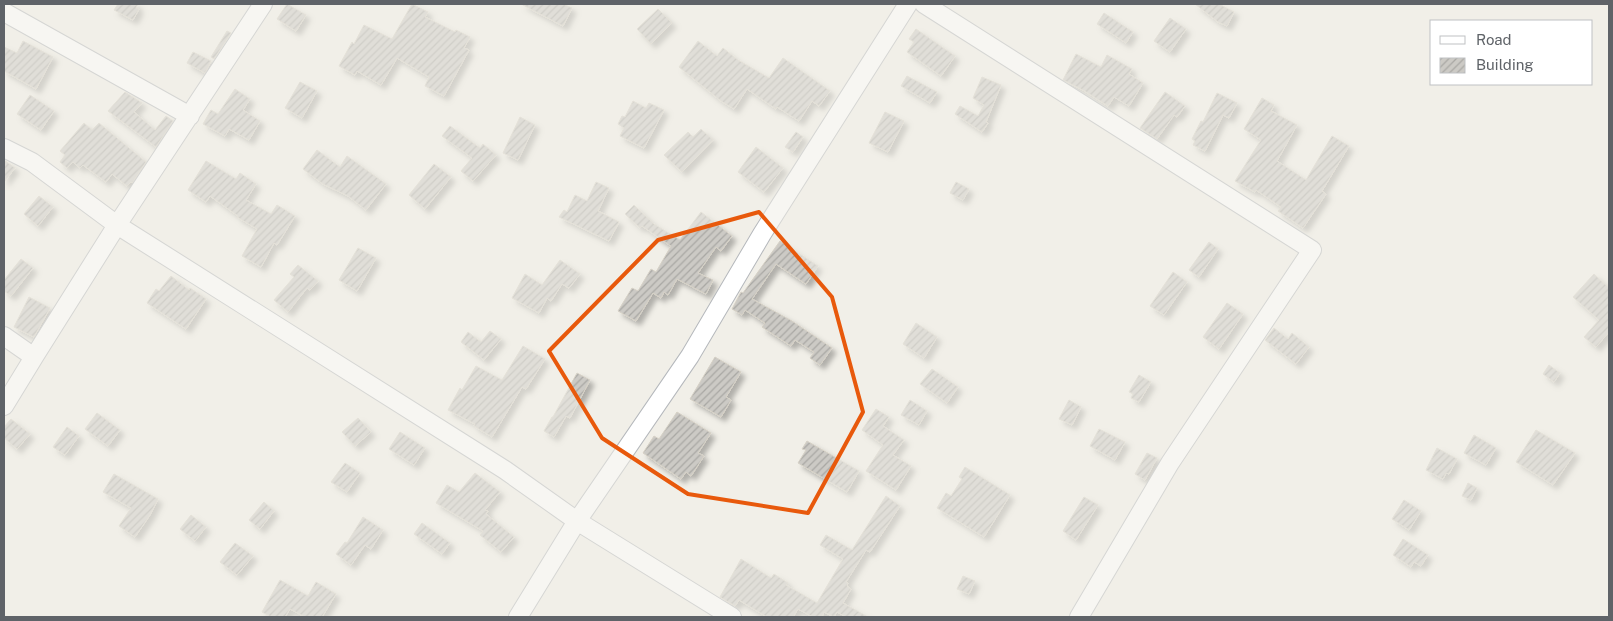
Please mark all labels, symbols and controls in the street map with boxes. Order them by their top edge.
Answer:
legend [1430,20,1593,85]
text: Road [1476,31,1512,48]
text: Building [1476,56,1534,73]

